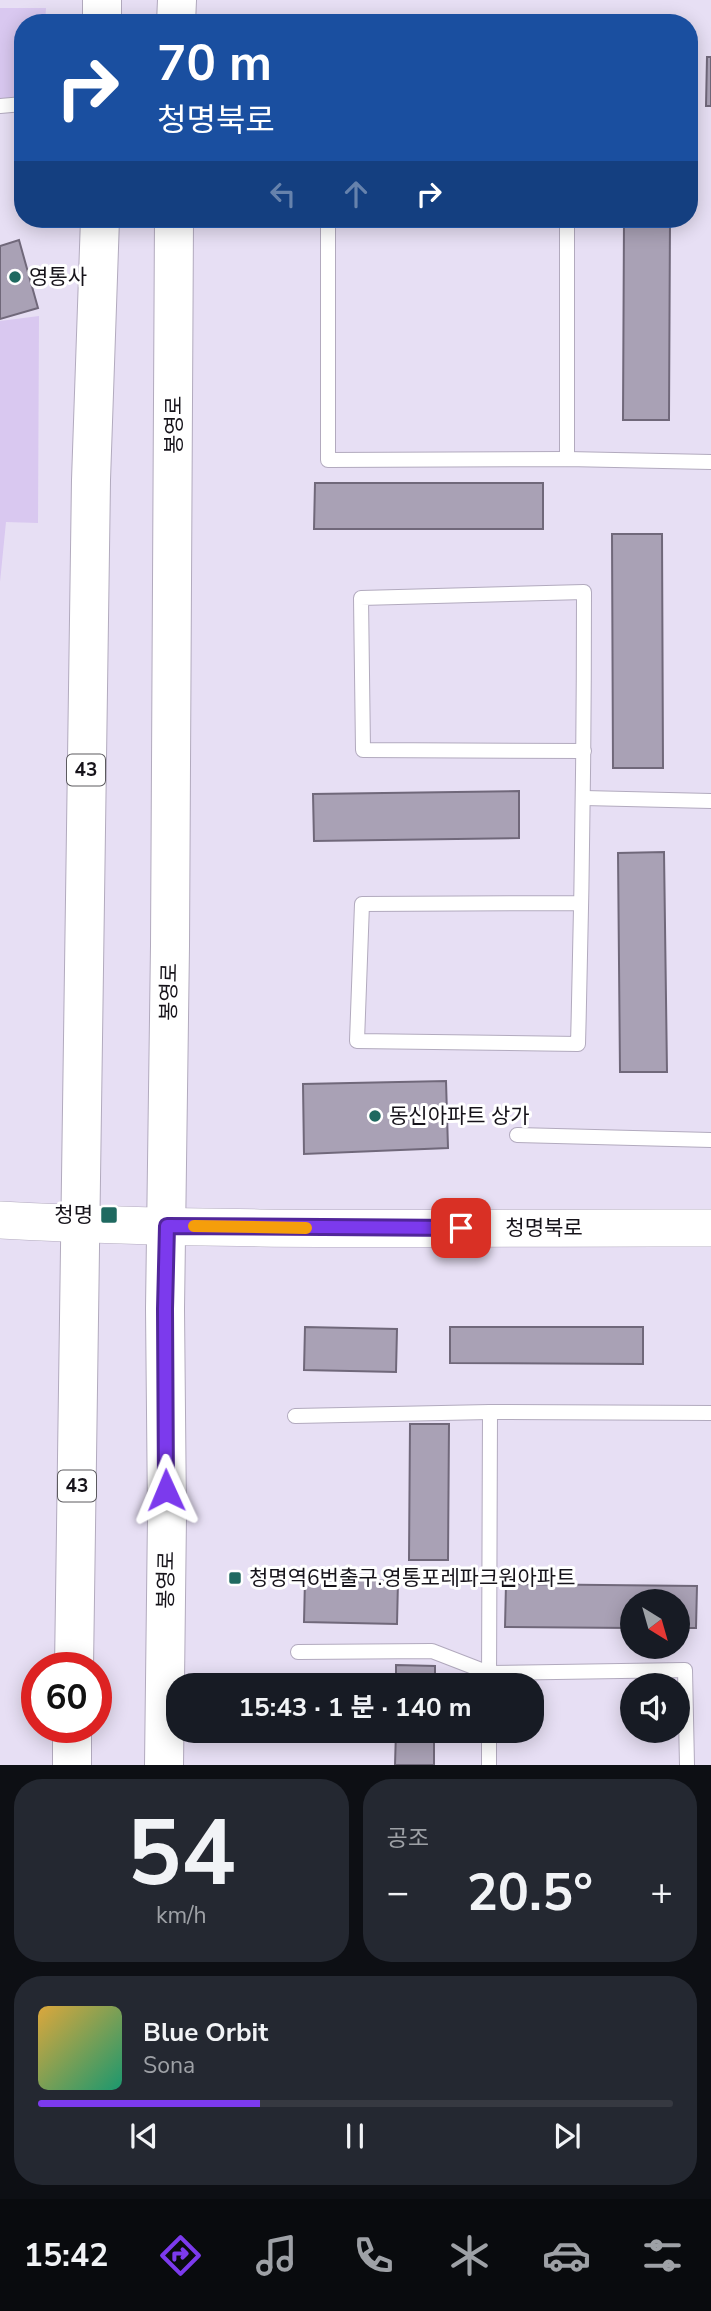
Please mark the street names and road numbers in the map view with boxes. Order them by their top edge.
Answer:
street label: 봉영로 [160,396,188,454]
road number: 43 [67,754,105,786]
street label: 봉영로 [154,963,184,1021]
street label: 청명북로 [505,1214,583,1242]
road number: 43 [58,1470,96,1502]
street label: 봉영로 [151,1551,181,1609]

